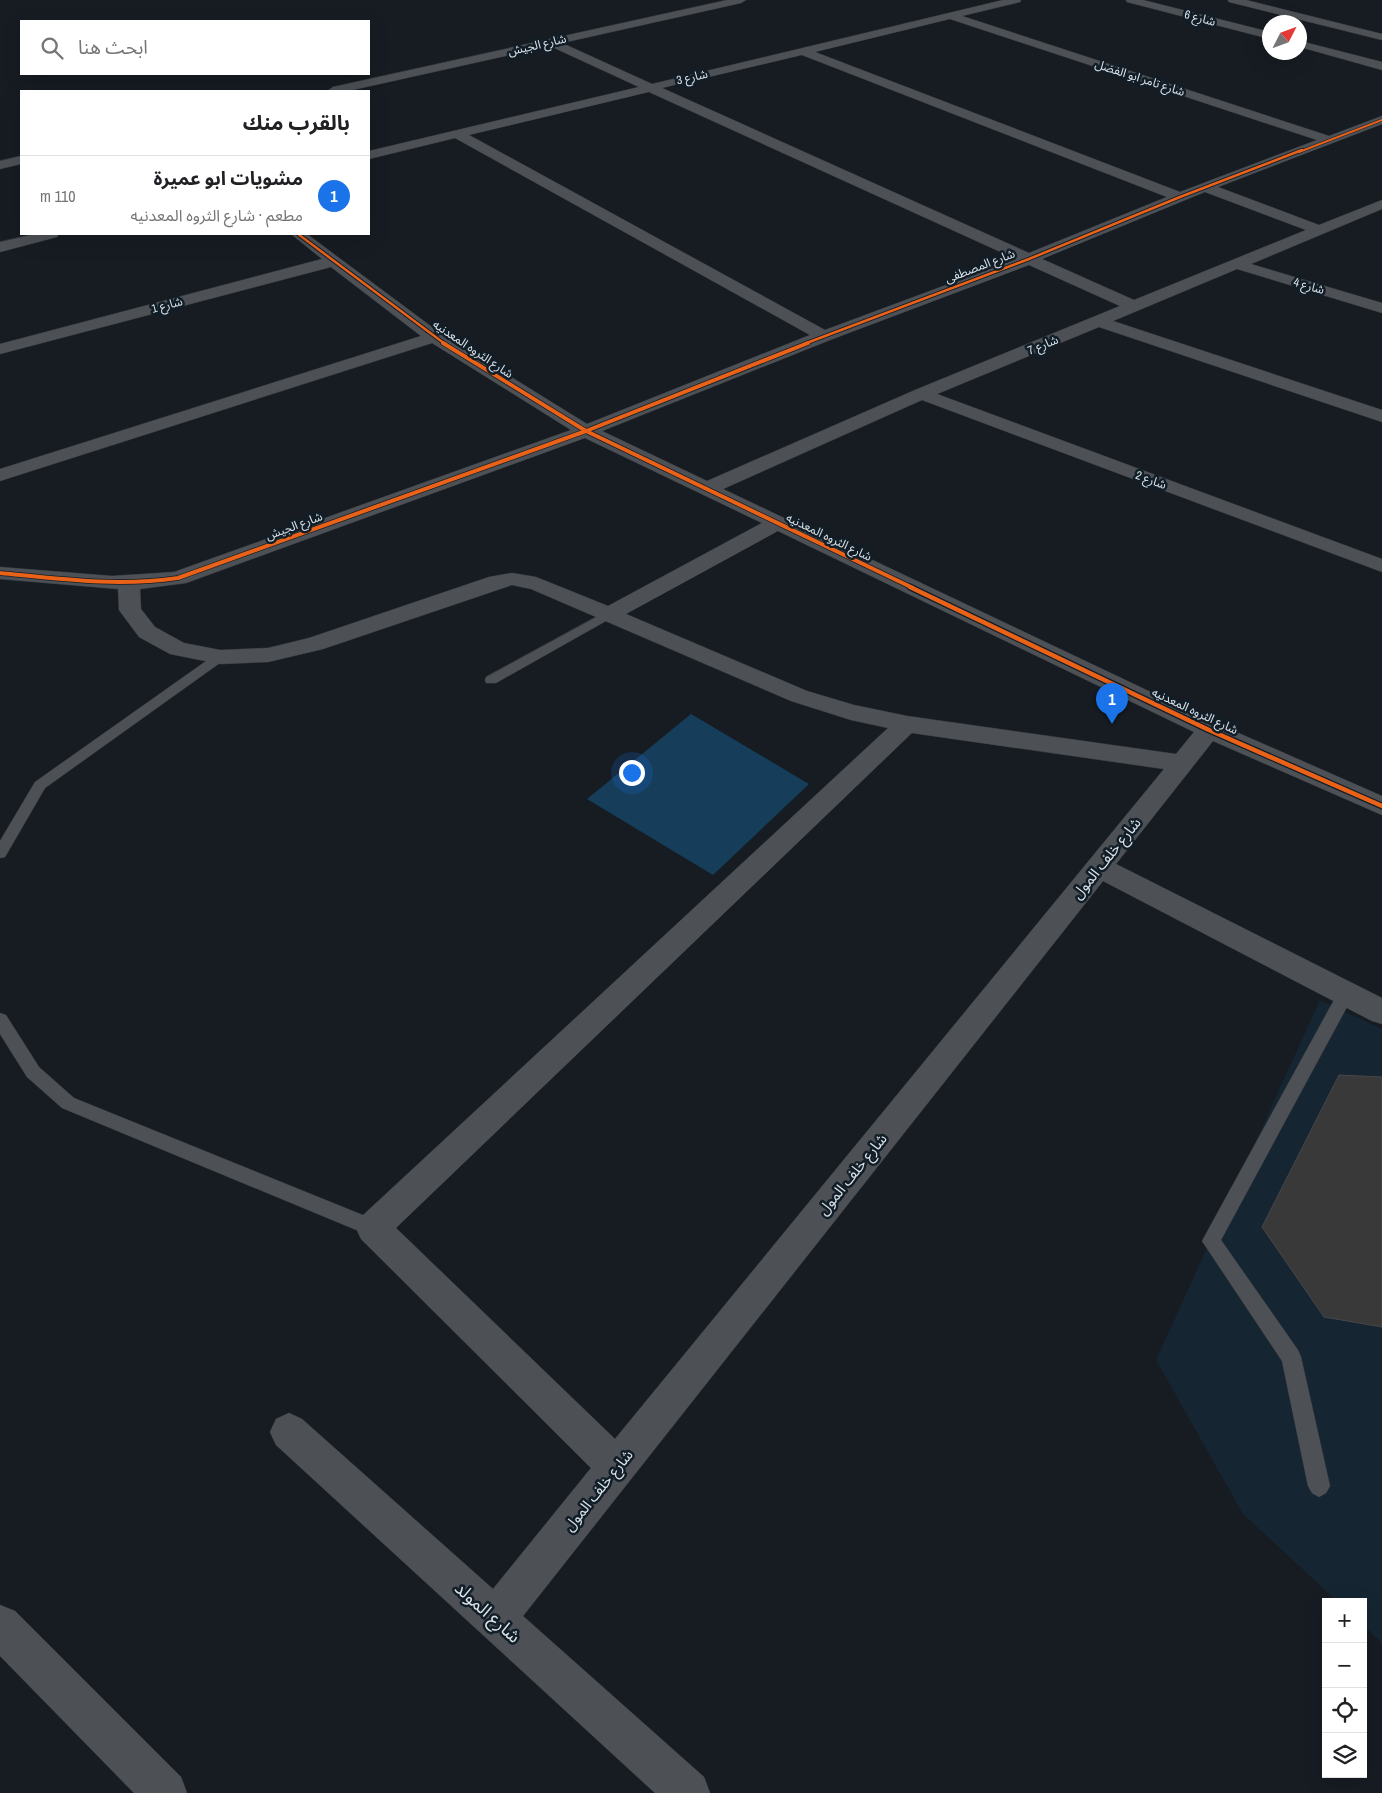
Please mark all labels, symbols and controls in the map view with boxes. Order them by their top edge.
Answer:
street label: شارع 6 [1182,6,1217,31]
north arrow [1262,15,1307,60]
search box [20,20,370,75]
street label: شارع الجيش [506,31,568,60]
icon: search [38,34,66,62]
text: ابحث هنا [78,34,148,60]
street label: شارع تامر ابو الفضل [1093,56,1187,101]
street label: شارع 3 [675,66,709,89]
text: بالقرب منك [243,108,350,137]
text: مشويات ابو عميرة [154,165,303,191]
text: 110 m [40,185,76,207]
text: 1 [330,185,338,207]
text: مطعم · شارع الثروه المعدنيه [130,204,303,226]
street label: شارع المصطفى [943,245,1018,288]
street label: شارع 4 [1291,274,1326,299]
street label: شارع 1 [150,293,185,318]
street label: شارع الثروه المعدنيه [429,316,516,383]
street label: شارع 7 [1025,332,1061,359]
street label: شارع 2 [1133,467,1169,494]
street label: شارع الجيش [263,508,325,545]
street label: شارع الثروه المعدنيه [783,509,874,566]
pin: 1 [1096,683,1128,724]
street label: شارع الثروه المعدنيه [1149,684,1241,739]
your location [619,760,645,786]
street label: شارع خلف المول [1067,813,1147,905]
street label: شارع خلف المول [813,1129,893,1221]
street label: شارع خلف المول [559,1445,639,1537]
street label: شارع المولد [448,1576,527,1650]
map controls [1322,1598,1367,1778]
button: + [1322,1598,1367,1643]
button: − [1322,1643,1367,1688]
button: locate [1322,1688,1367,1733]
button: layers [1322,1733,1367,1778]

